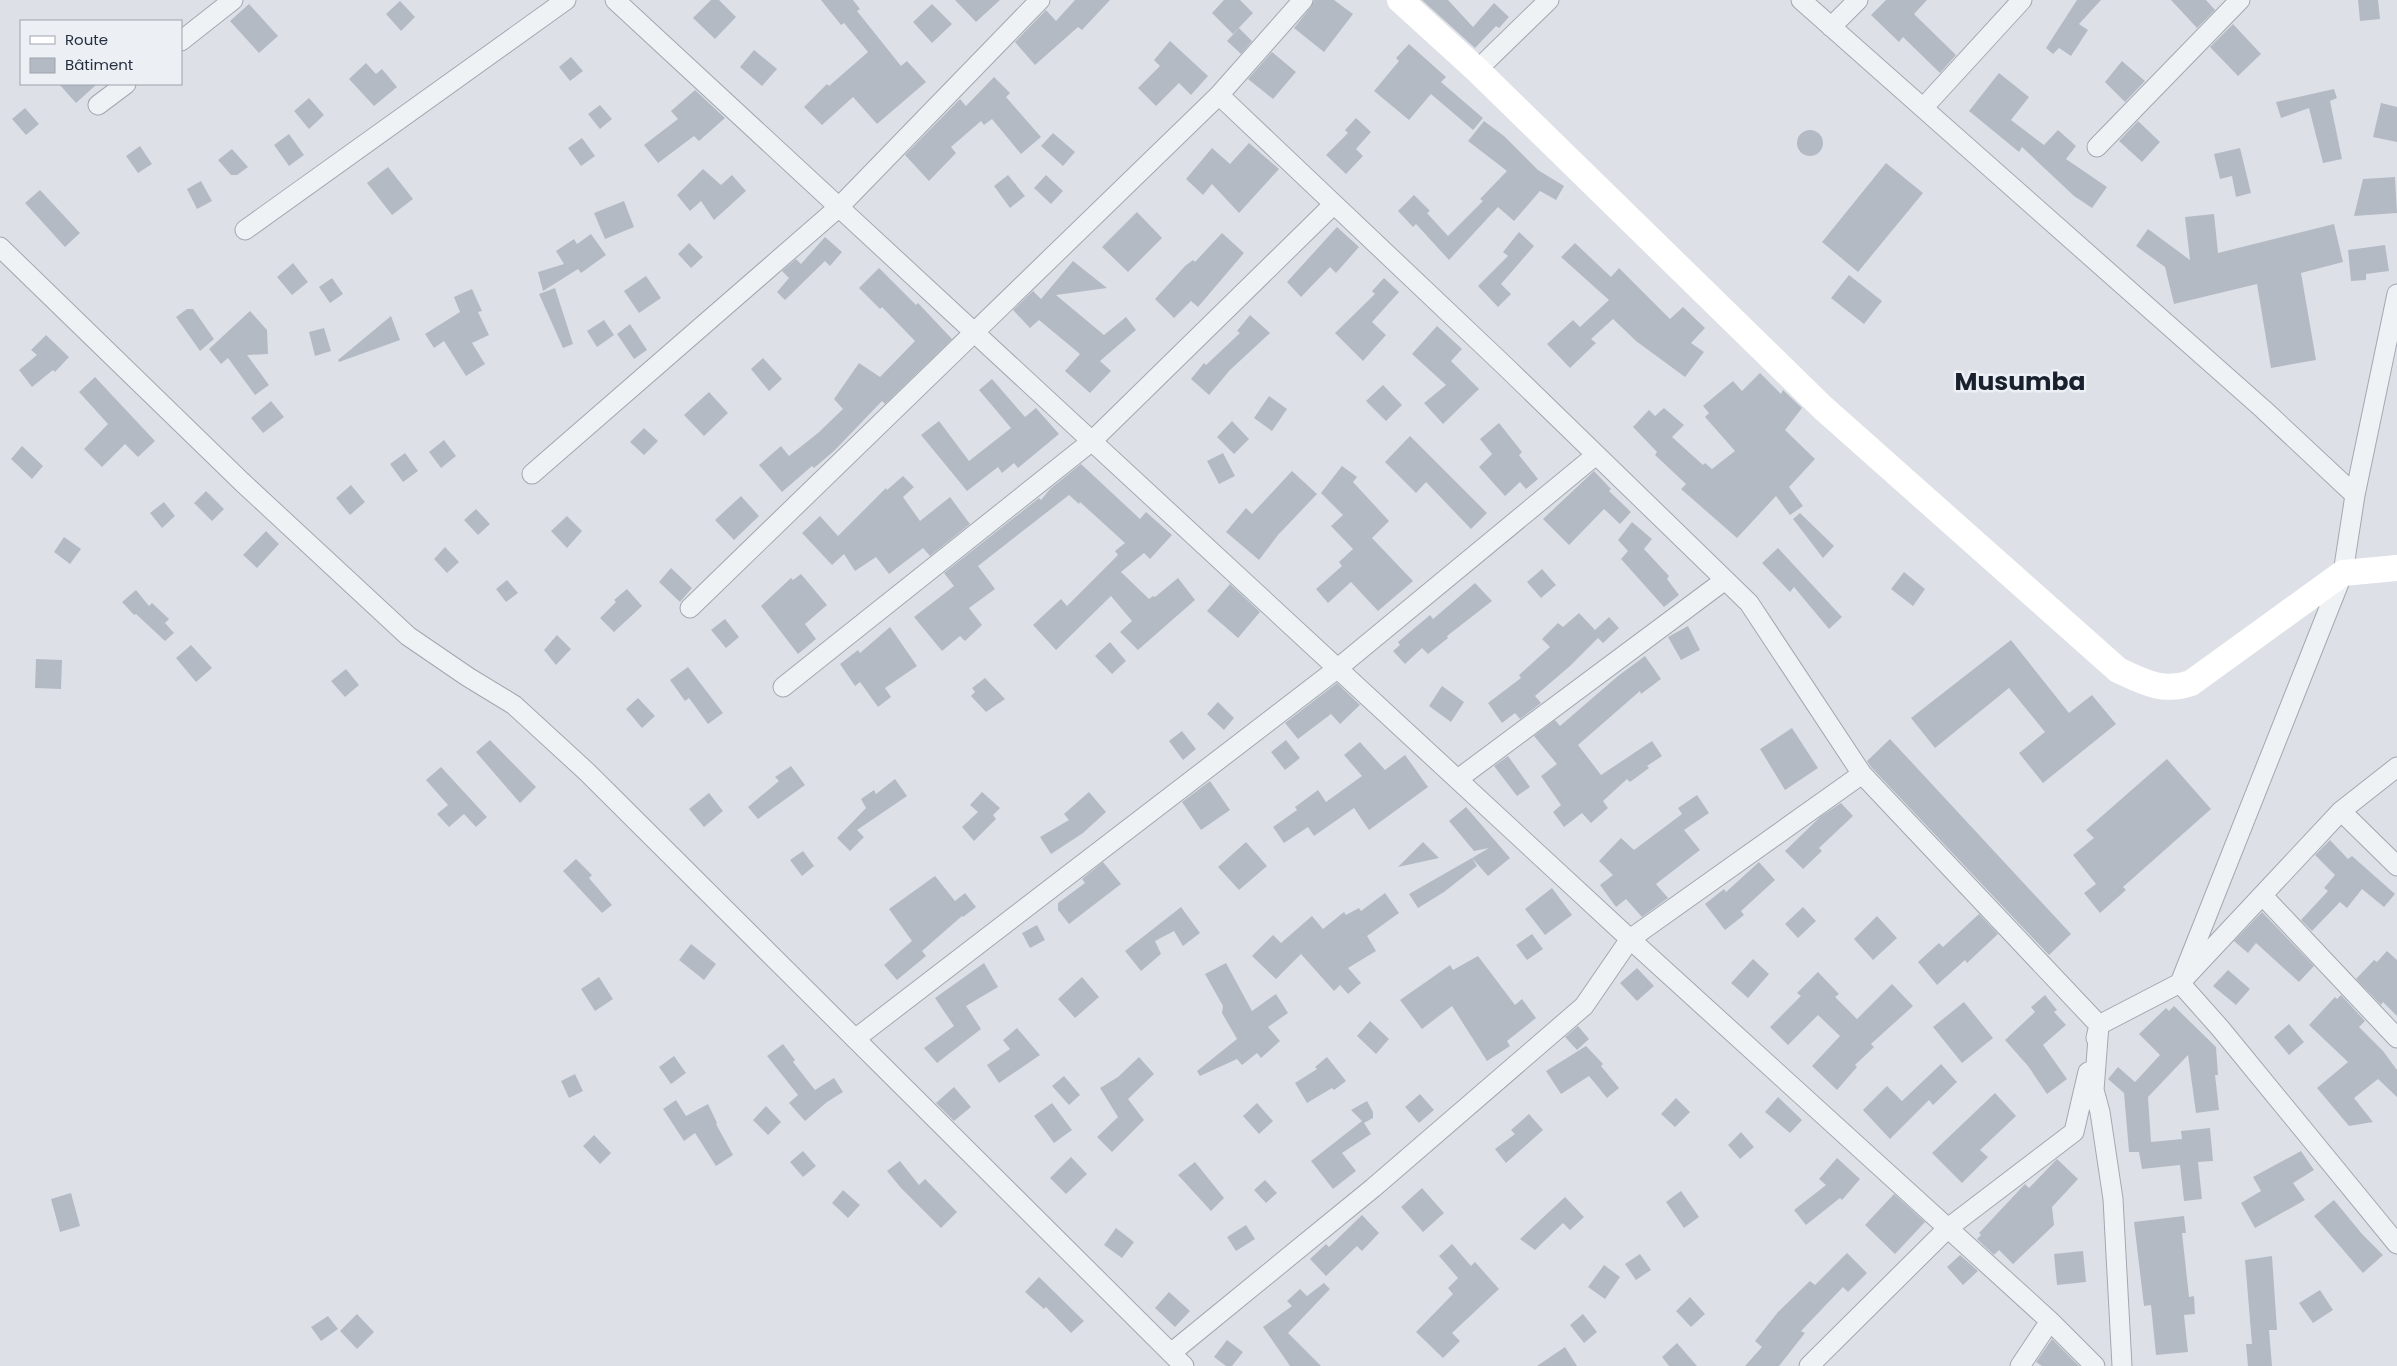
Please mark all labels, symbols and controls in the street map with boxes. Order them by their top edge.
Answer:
legend [20,20,182,85]
text: Route [65,29,108,50]
text: Bâtiment [65,54,133,75]
district label: Musumba [1954,364,2086,399]

